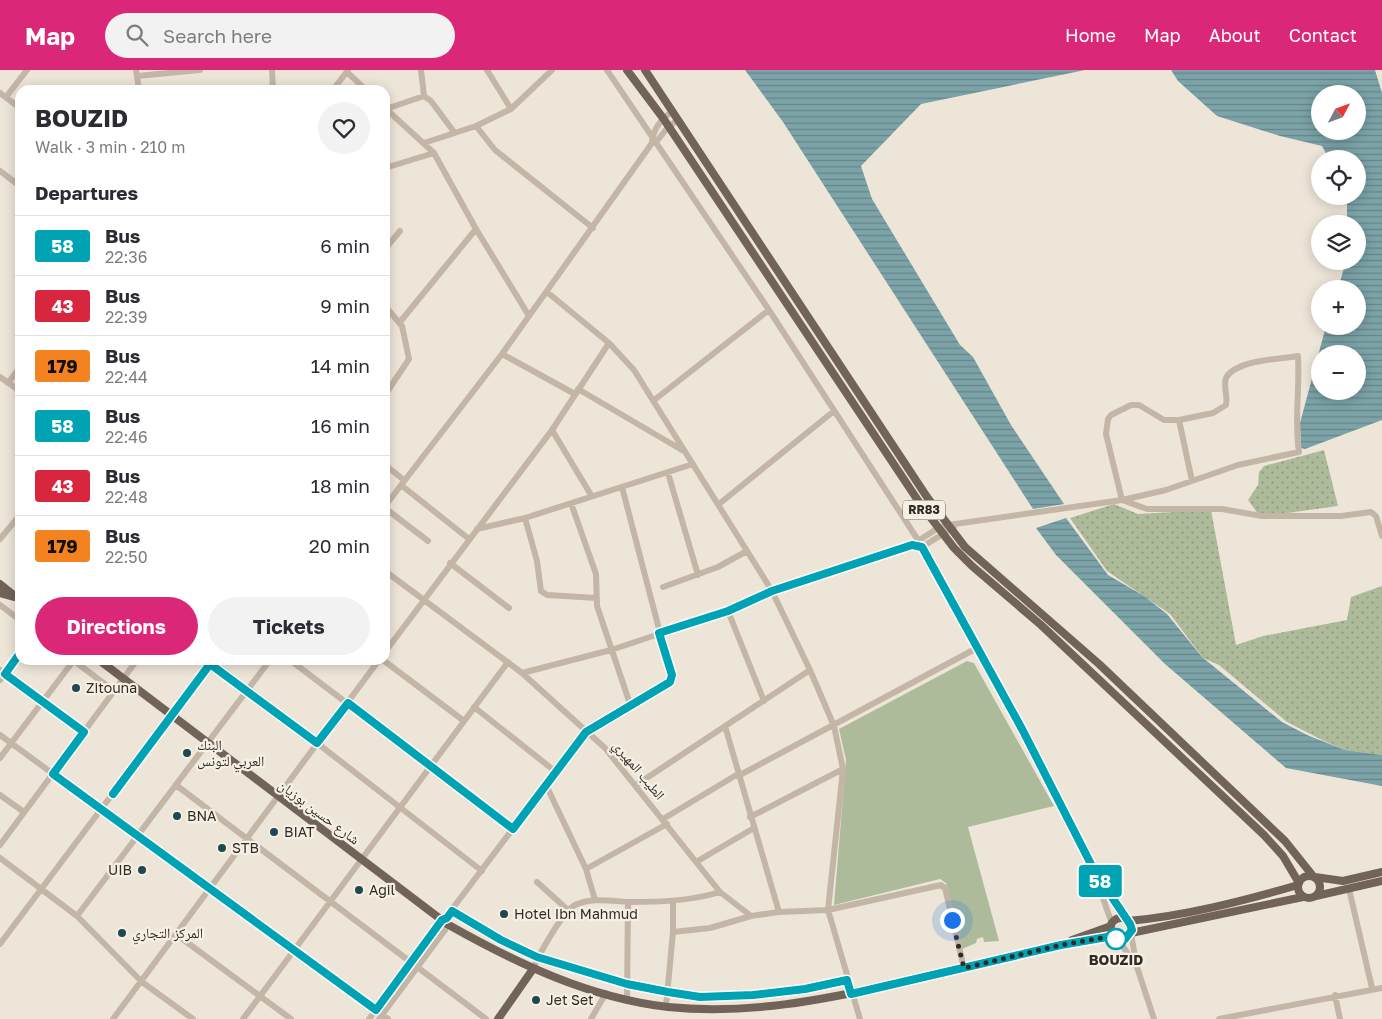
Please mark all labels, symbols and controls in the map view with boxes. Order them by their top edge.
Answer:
search box [105,13,455,58]
text: Map [25,21,75,50]
icon: search [123,21,151,49]
text: Search here [163,24,272,47]
text: Home [1065,24,1116,46]
text: Map [1144,24,1181,46]
text: About [1209,24,1261,46]
text: Contact [1289,24,1357,46]
north arrow [1311,85,1366,140]
map controls [1311,85,1366,400]
button: heart [318,102,370,154]
text: BOUZID [35,103,128,132]
text: Walk · 3 min · 210 m [35,137,185,157]
button: locate [1311,150,1366,205]
text: Departures [35,181,138,204]
button: layers [1311,215,1366,270]
text: Bus [105,224,140,247]
text: 6 min [320,234,370,257]
text: 58 [51,235,74,257]
text: 22:36 [105,247,147,267]
button: + [1311,280,1366,335]
text: Bus [105,284,140,307]
text: 9 min [320,294,370,317]
text: 43 [51,295,74,317]
text: 22:39 [105,307,147,327]
text: Bus [105,344,140,367]
button: − [1311,345,1366,400]
text: 14 min [311,354,370,377]
text: 179 [47,355,78,377]
text: 22:44 [105,367,148,387]
text: Bus [105,404,140,427]
text: 16 min [311,414,370,437]
text: 58 [51,415,74,437]
text: 22:46 [105,427,148,447]
text: Bus [105,464,140,487]
text: 18 min [311,474,370,497]
text: 43 [51,475,74,497]
text: 22:48 [105,487,148,507]
road number: RR83 [903,500,945,520]
text: Bus [105,524,140,547]
text: 20 min [309,534,370,557]
text: 179 [47,535,78,557]
text: 22:50 [105,547,148,567]
button: Directions [35,597,198,655]
button: Tickets [208,597,370,655]
place label: Zitouna [86,679,137,696]
marker: Zitouna [70,682,82,694]
place label: البنك العربي لتونس [197,736,264,773]
street label: الطيب المهيري [607,737,669,805]
marker: البنك العربي لتونس [181,747,193,759]
street label: شارع حسين بوزيان [274,776,363,849]
place label: BNA [187,807,217,824]
marker: BNA [171,810,183,822]
place label: BIAT [284,823,315,840]
marker: BIAT [268,826,280,838]
place label: STB [232,839,259,856]
marker: STB [216,842,228,854]
place label: UIB [108,861,132,878]
marker: UIB [136,864,148,876]
line badge: 58 [1078,865,1122,897]
text: 58 [1089,870,1111,892]
place label: Agil [369,881,395,898]
marker: Agil [353,884,365,896]
place label: Hotel Ibn Mahmud [514,905,638,922]
marker: Hotel Ibn Mahmud [498,908,510,920]
your location [940,908,965,933]
place label: المركز التجاري [132,924,203,945]
marker: المركز التجاري [116,927,128,939]
marker: BOUZID [1105,928,1127,950]
place label: BOUZID [1089,951,1143,968]
place label: Jet Set [546,991,594,1008]
marker: Jet Set [530,994,542,1006]

